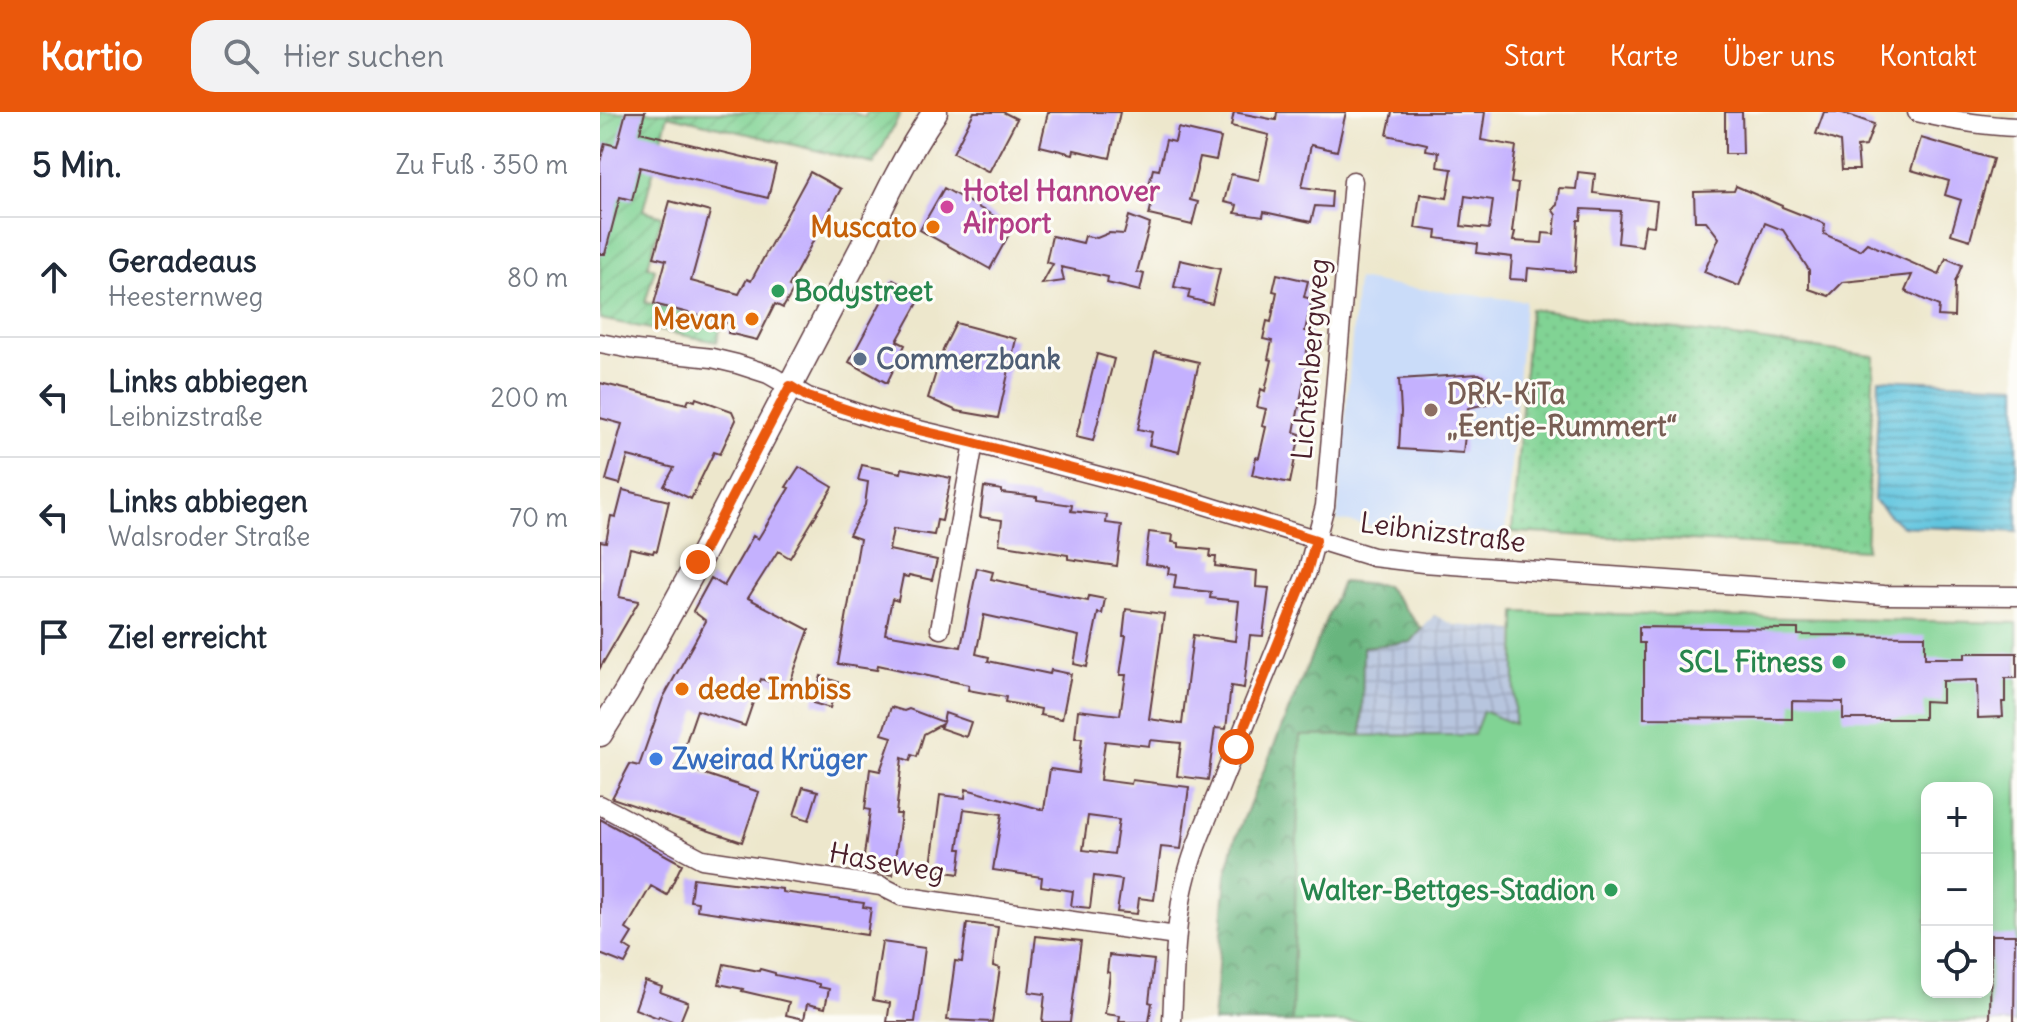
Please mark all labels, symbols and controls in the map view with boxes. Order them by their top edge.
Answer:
search box [191,20,751,92]
text: Kartio [40,33,143,80]
icon: search [219,34,263,78]
text: Hier suchen [283,37,444,75]
text: Start [1504,38,1566,74]
text: Karte [1610,38,1678,74]
text: Über uns [1722,38,1835,74]
text: Kontakt [1879,38,1977,74]
text: 5 Min. [32,143,121,186]
text: Zu Fuß · 350 m [395,148,568,181]
place label: Hotel Hannover Airport [963,173,1161,241]
marker: Hotel Hannover Airport [938,198,956,216]
place label: Muscato [810,209,917,245]
marker: Muscato [924,218,942,236]
text: Geradeaus [108,242,257,280]
icon: ahead [32,255,76,299]
street label: Lichtenbergweg [1283,257,1337,461]
text: 80 m [507,261,568,294]
place label: Bodystreet [794,273,933,309]
text: Heesternweg [108,280,263,313]
marker: Bodystreet [769,282,787,300]
place label: Mevan [653,301,736,337]
marker: Mevan [743,310,761,328]
place label: Commerzbank [876,341,1061,377]
marker: Commerzbank [851,350,869,368]
text: Links abbiegen [108,362,308,400]
icon: left [32,375,76,419]
place label: DRK-KiTa „Eentje-Rummert“ [1447,376,1677,444]
text: 200 m [491,381,568,414]
text: Leibnizstraße [108,400,263,433]
marker: DRK-KiTa „Eentje-Rummert“ [1422,401,1440,419]
text: Links abbiegen [108,482,308,520]
icon: left [32,495,76,539]
text: 70 m [509,501,568,534]
street label: Leibnizstraße [1358,504,1528,560]
text: Walsroder Straße [108,520,310,553]
route end [680,544,716,580]
icon: arrive [32,615,76,659]
text: Ziel erreicht [108,618,267,656]
place label: SCL Fitness [1679,644,1823,680]
marker: SCL Fitness [1830,653,1848,671]
place label: dede Imbiss [698,671,852,707]
marker: dede Imbiss [673,680,691,698]
route start [1218,729,1254,765]
place label: Zweirad Krüger [672,741,868,777]
marker: Zweirad Krüger [647,750,665,768]
map controls [1921,782,1993,998]
button: + [1921,782,1993,854]
street label: Haseweg [826,834,948,890]
button: − [1921,854,1993,926]
place label: Walter-Bettges-Stadion [1300,872,1595,908]
marker: Walter-Bettges-Stadion [1602,881,1620,899]
button: locate [1921,926,1993,998]

